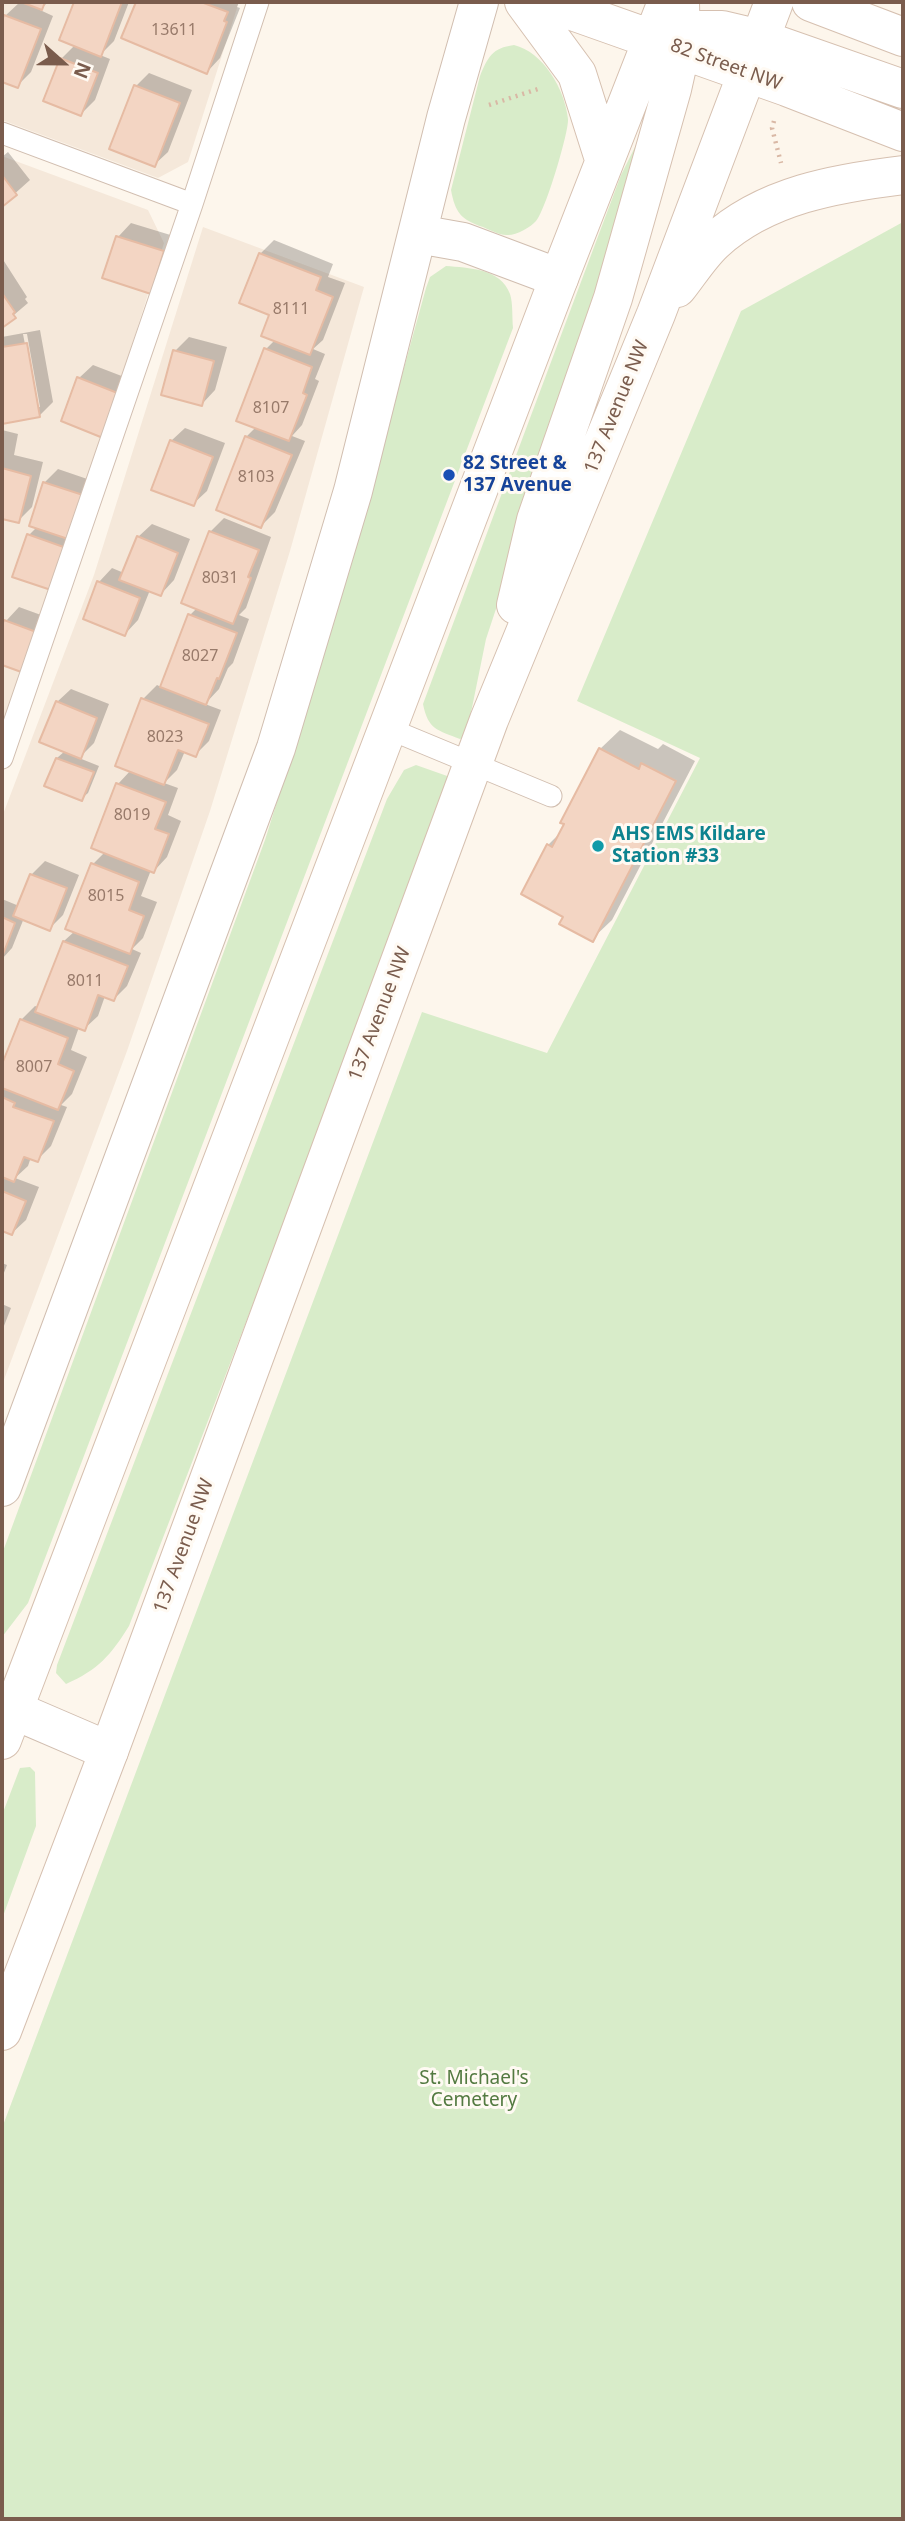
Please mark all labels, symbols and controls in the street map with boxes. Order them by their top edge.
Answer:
house number: 13611 [151,20,197,40]
north arrow [28,28,98,98]
street label: 82 Street NW [667,34,785,96]
text: N [68,59,98,82]
house number: 8111 [273,299,309,319]
street label: 137 Avenue NW [580,337,654,477]
house number: 8107 [253,398,289,418]
place label: 82 Street & 137 Avenue [463,453,572,497]
house number: 8103 [238,467,274,487]
marker: 82 Street & 137 Avenue [441,467,457,483]
house number: 8031 [202,568,238,588]
house number: 8027 [182,646,218,666]
house number: 8023 [147,727,183,747]
house number: 8019 [114,805,150,825]
place label: AHS EMS Kildare Station #33 [612,824,766,868]
marker: AHS EMS Kildare Station #33 [590,838,606,854]
house number: 8015 [88,886,124,906]
street label: 137 Avenue NW [344,944,416,1084]
house number: 8011 [67,971,103,991]
house number: 8007 [16,1057,52,1077]
street label: 137 Avenue NW [149,1476,219,1616]
park label: St. Michael's Cemetery [419,2068,529,2112]

